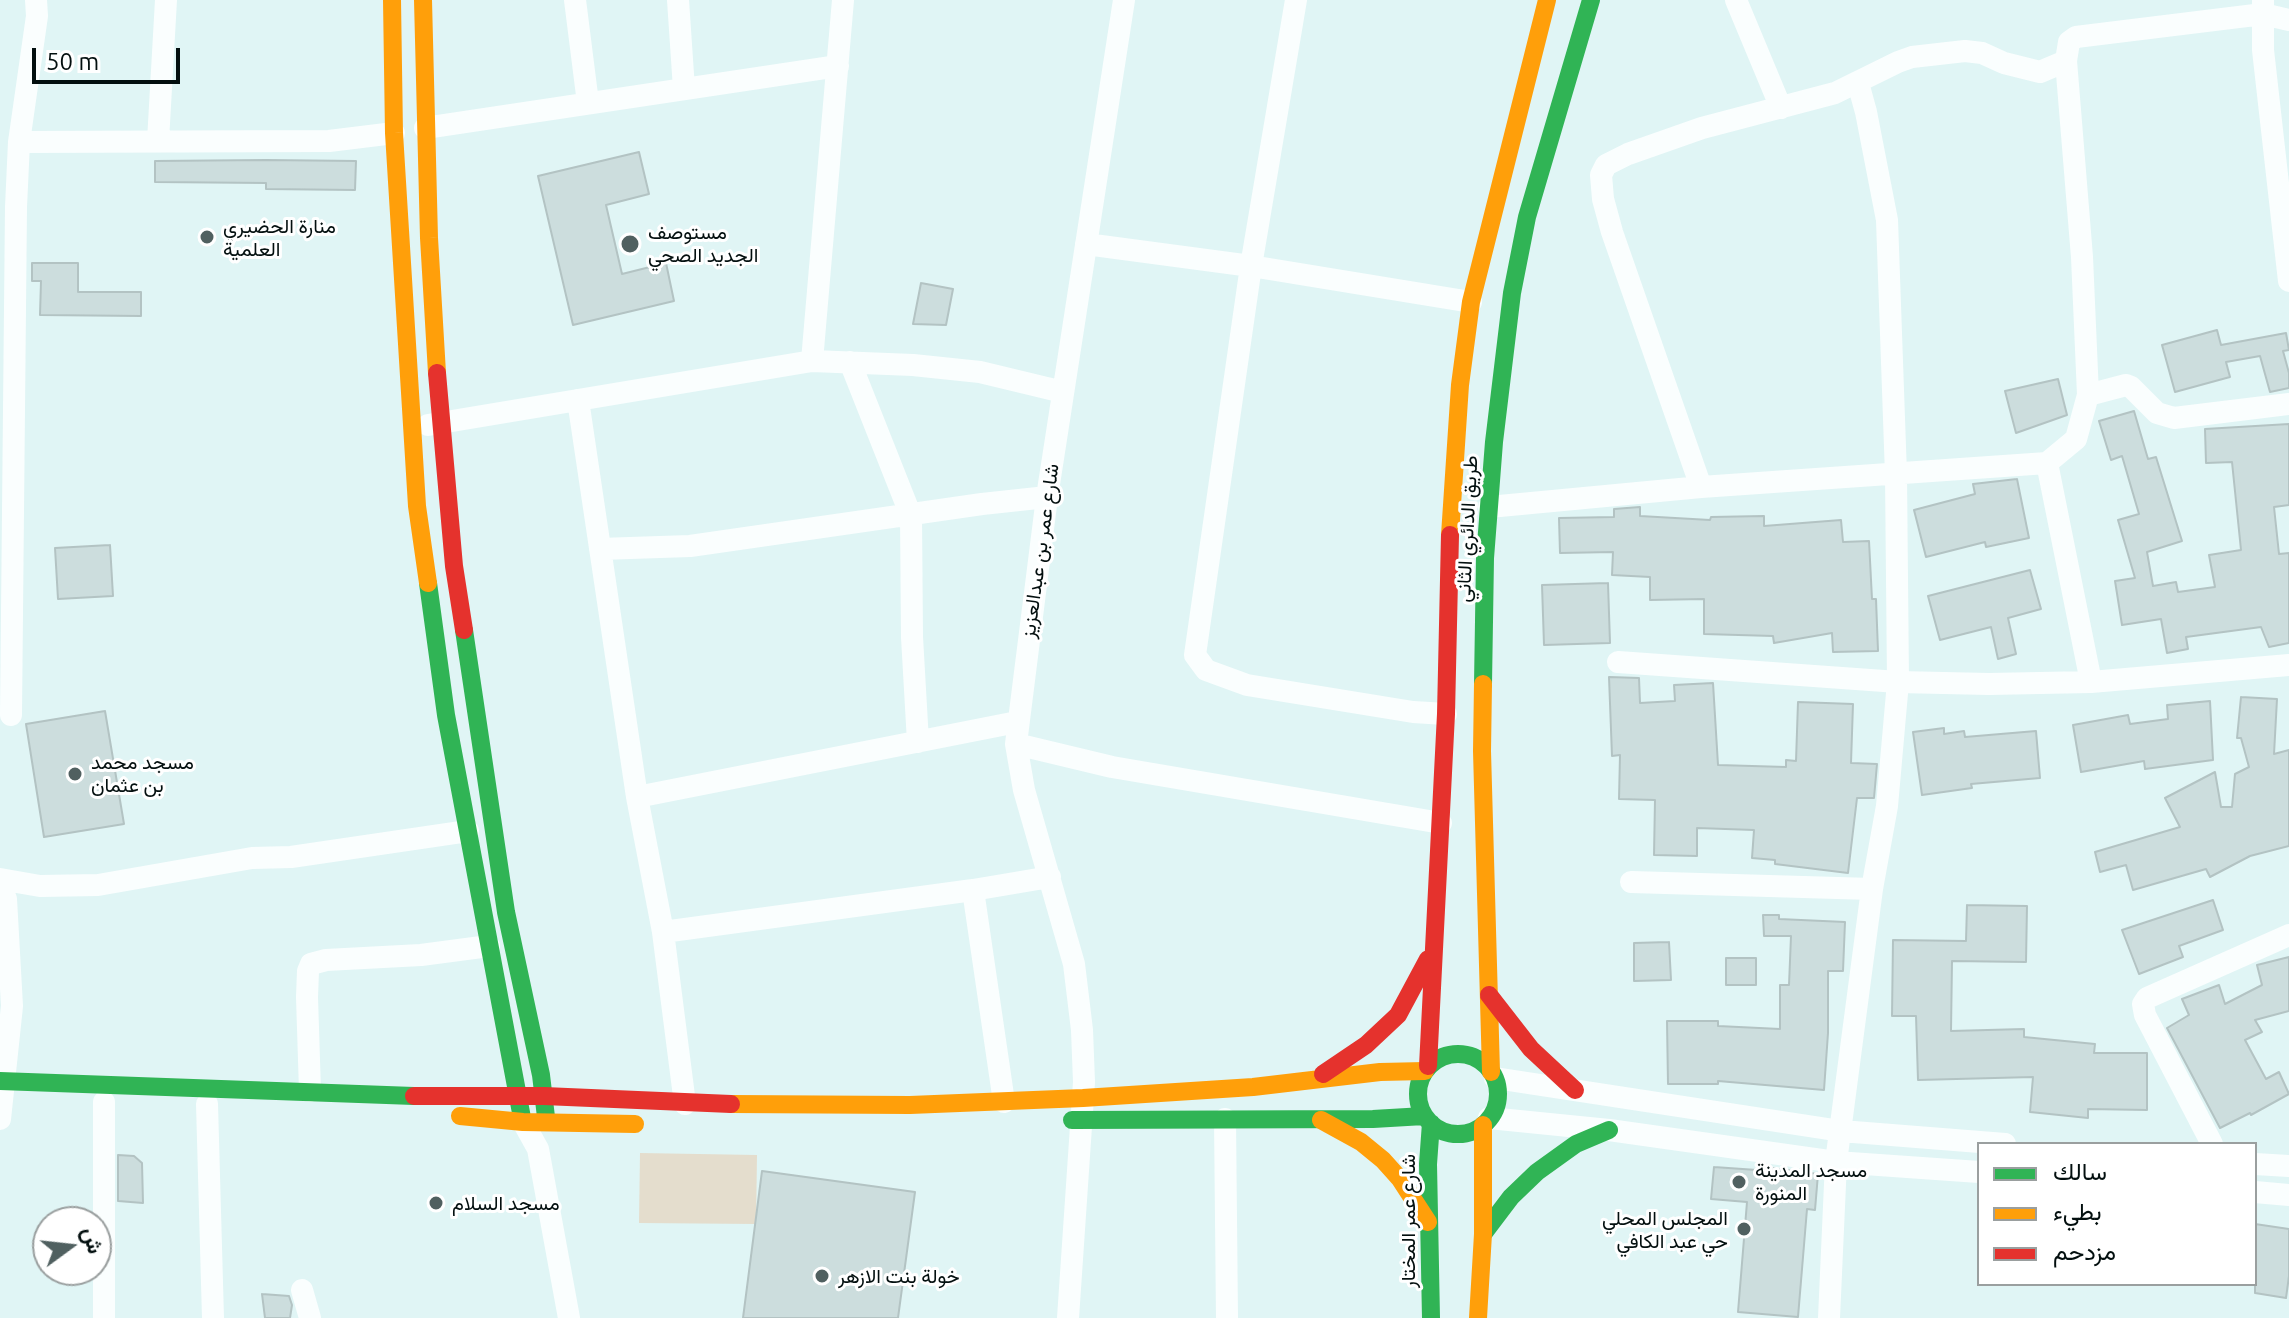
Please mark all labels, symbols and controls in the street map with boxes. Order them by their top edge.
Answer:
scale bar [36,32,184,82]
text: 50 m [46,48,99,75]
place label: منارة الحضيري العلمية [223,214,336,261]
place label: مستوصف الجديد الصحي [648,220,758,267]
marker: منارة الحضيري العلمية [198,228,216,246]
marker: مستوصف الجديد الصحي [619,233,641,255]
street label: طريق الدائري الثاني [1451,455,1483,603]
street label: شارع عمر بن عبدالعزيز [1016,462,1064,640]
place label: مسجد محمد بن عثمان [91,750,194,797]
marker: مسجد محمد بن عثمان [66,765,84,783]
legend [1977,1142,2257,1286]
street label: شارع عمر المختار [1396,1154,1420,1288]
place label: مسجد المدينة المنورة [1755,1158,1867,1205]
text: سالك [2053,1158,2107,1185]
marker: مسجد المدينة المنورة [1730,1173,1748,1191]
place label: مسجد السلام [452,1191,560,1215]
marker: مسجد السلام [427,1194,445,1212]
text: بطيء [2053,1198,2102,1225]
north arrow [32,1206,112,1286]
place label: المجلس المحلي حي عبد الكافي [1602,1206,1728,1253]
marker: المجلس المحلي حي عبد الكافي [1735,1220,1753,1238]
text: ش [78,1224,109,1256]
text: مزدحم [2053,1238,2116,1265]
place label: خولة بنت الازهر [838,1264,960,1288]
marker: خولة بنت الازهر [813,1267,831,1285]

